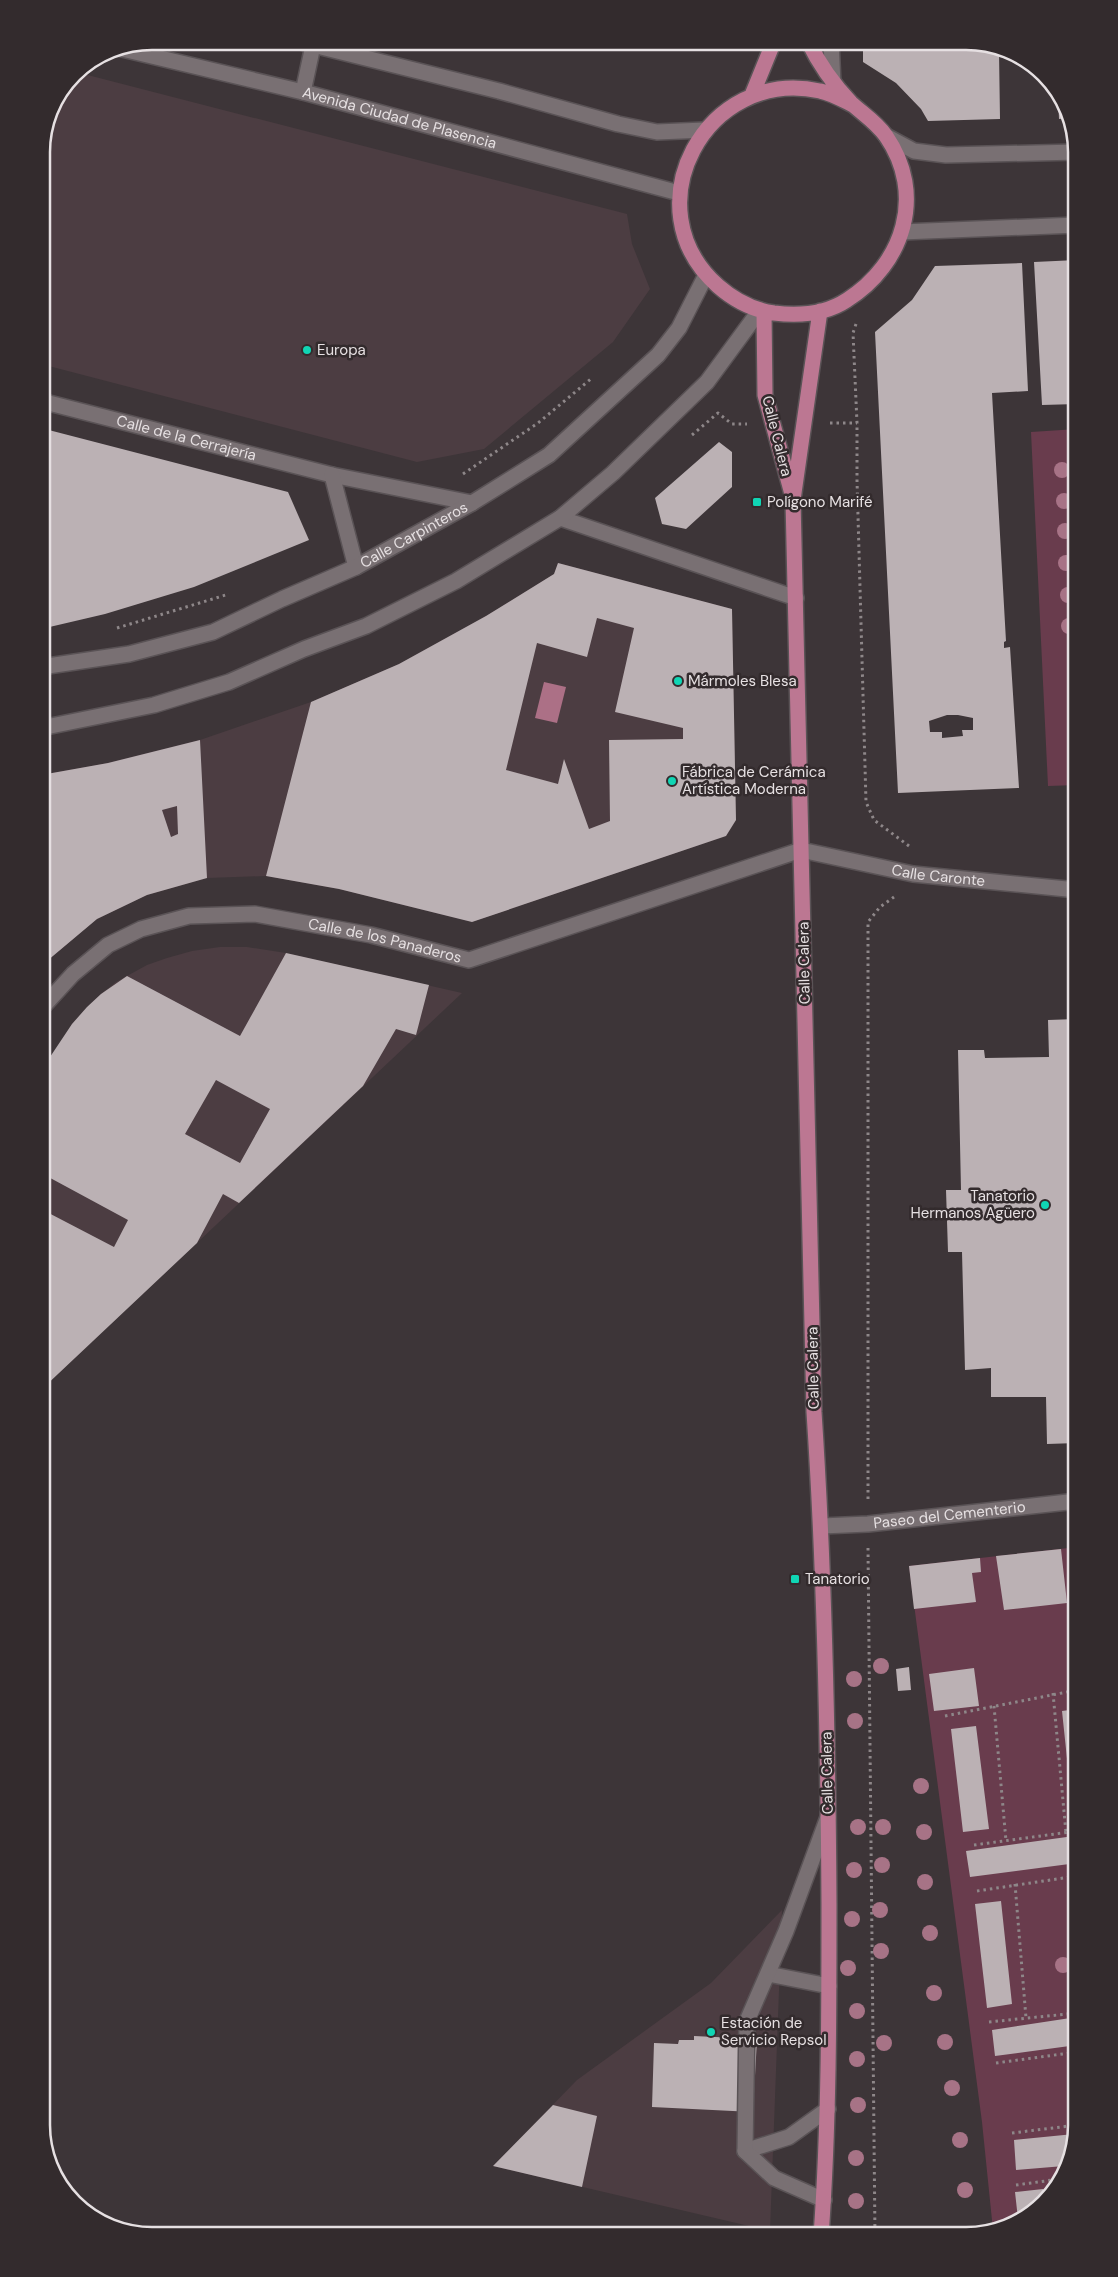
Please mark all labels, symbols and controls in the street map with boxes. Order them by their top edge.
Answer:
street label: Avenida Ciudad de Plasencia [300,82,499,154]
place label: Europa [317,340,366,360]
marker: Europa [301,344,313,356]
street label: Calle Calera [757,394,797,478]
street label: Calle de la Cerrajería [114,411,258,465]
place label: Polígono Marifé [767,492,873,512]
marker: Polígono Marifé [751,496,763,508]
street label: Calle Carpinteros [356,497,471,573]
place label: Mármoles Blesa [688,671,797,691]
marker: Mármoles Blesa [672,675,684,687]
place label: Fábrica de Cerámica Artística Moderna [682,762,826,799]
marker: Fábrica de Cerámica Artística Moderna [666,775,678,787]
street label: Calle Caronte [890,860,986,891]
street label: Calle de los Panaderos [307,914,464,968]
street label: Calle Calera [793,922,815,1004]
place label: Tanatorio Hermanos Agüero [911,1186,1035,1223]
marker: Tanatorio Hermanos Agüero [1039,1199,1051,1211]
street label: Calle Calera [802,1327,824,1409]
street label: Paseo del Cementerio [872,1497,1027,1533]
place label: Tanatorio [805,1569,870,1589]
marker: Tanatorio [789,1573,801,1585]
street label: Calle Calera [816,1732,838,1814]
place label: Estación de Servicio Repsol [721,2013,826,2050]
marker: Estación de Servicio Repsol [705,2026,717,2038]

